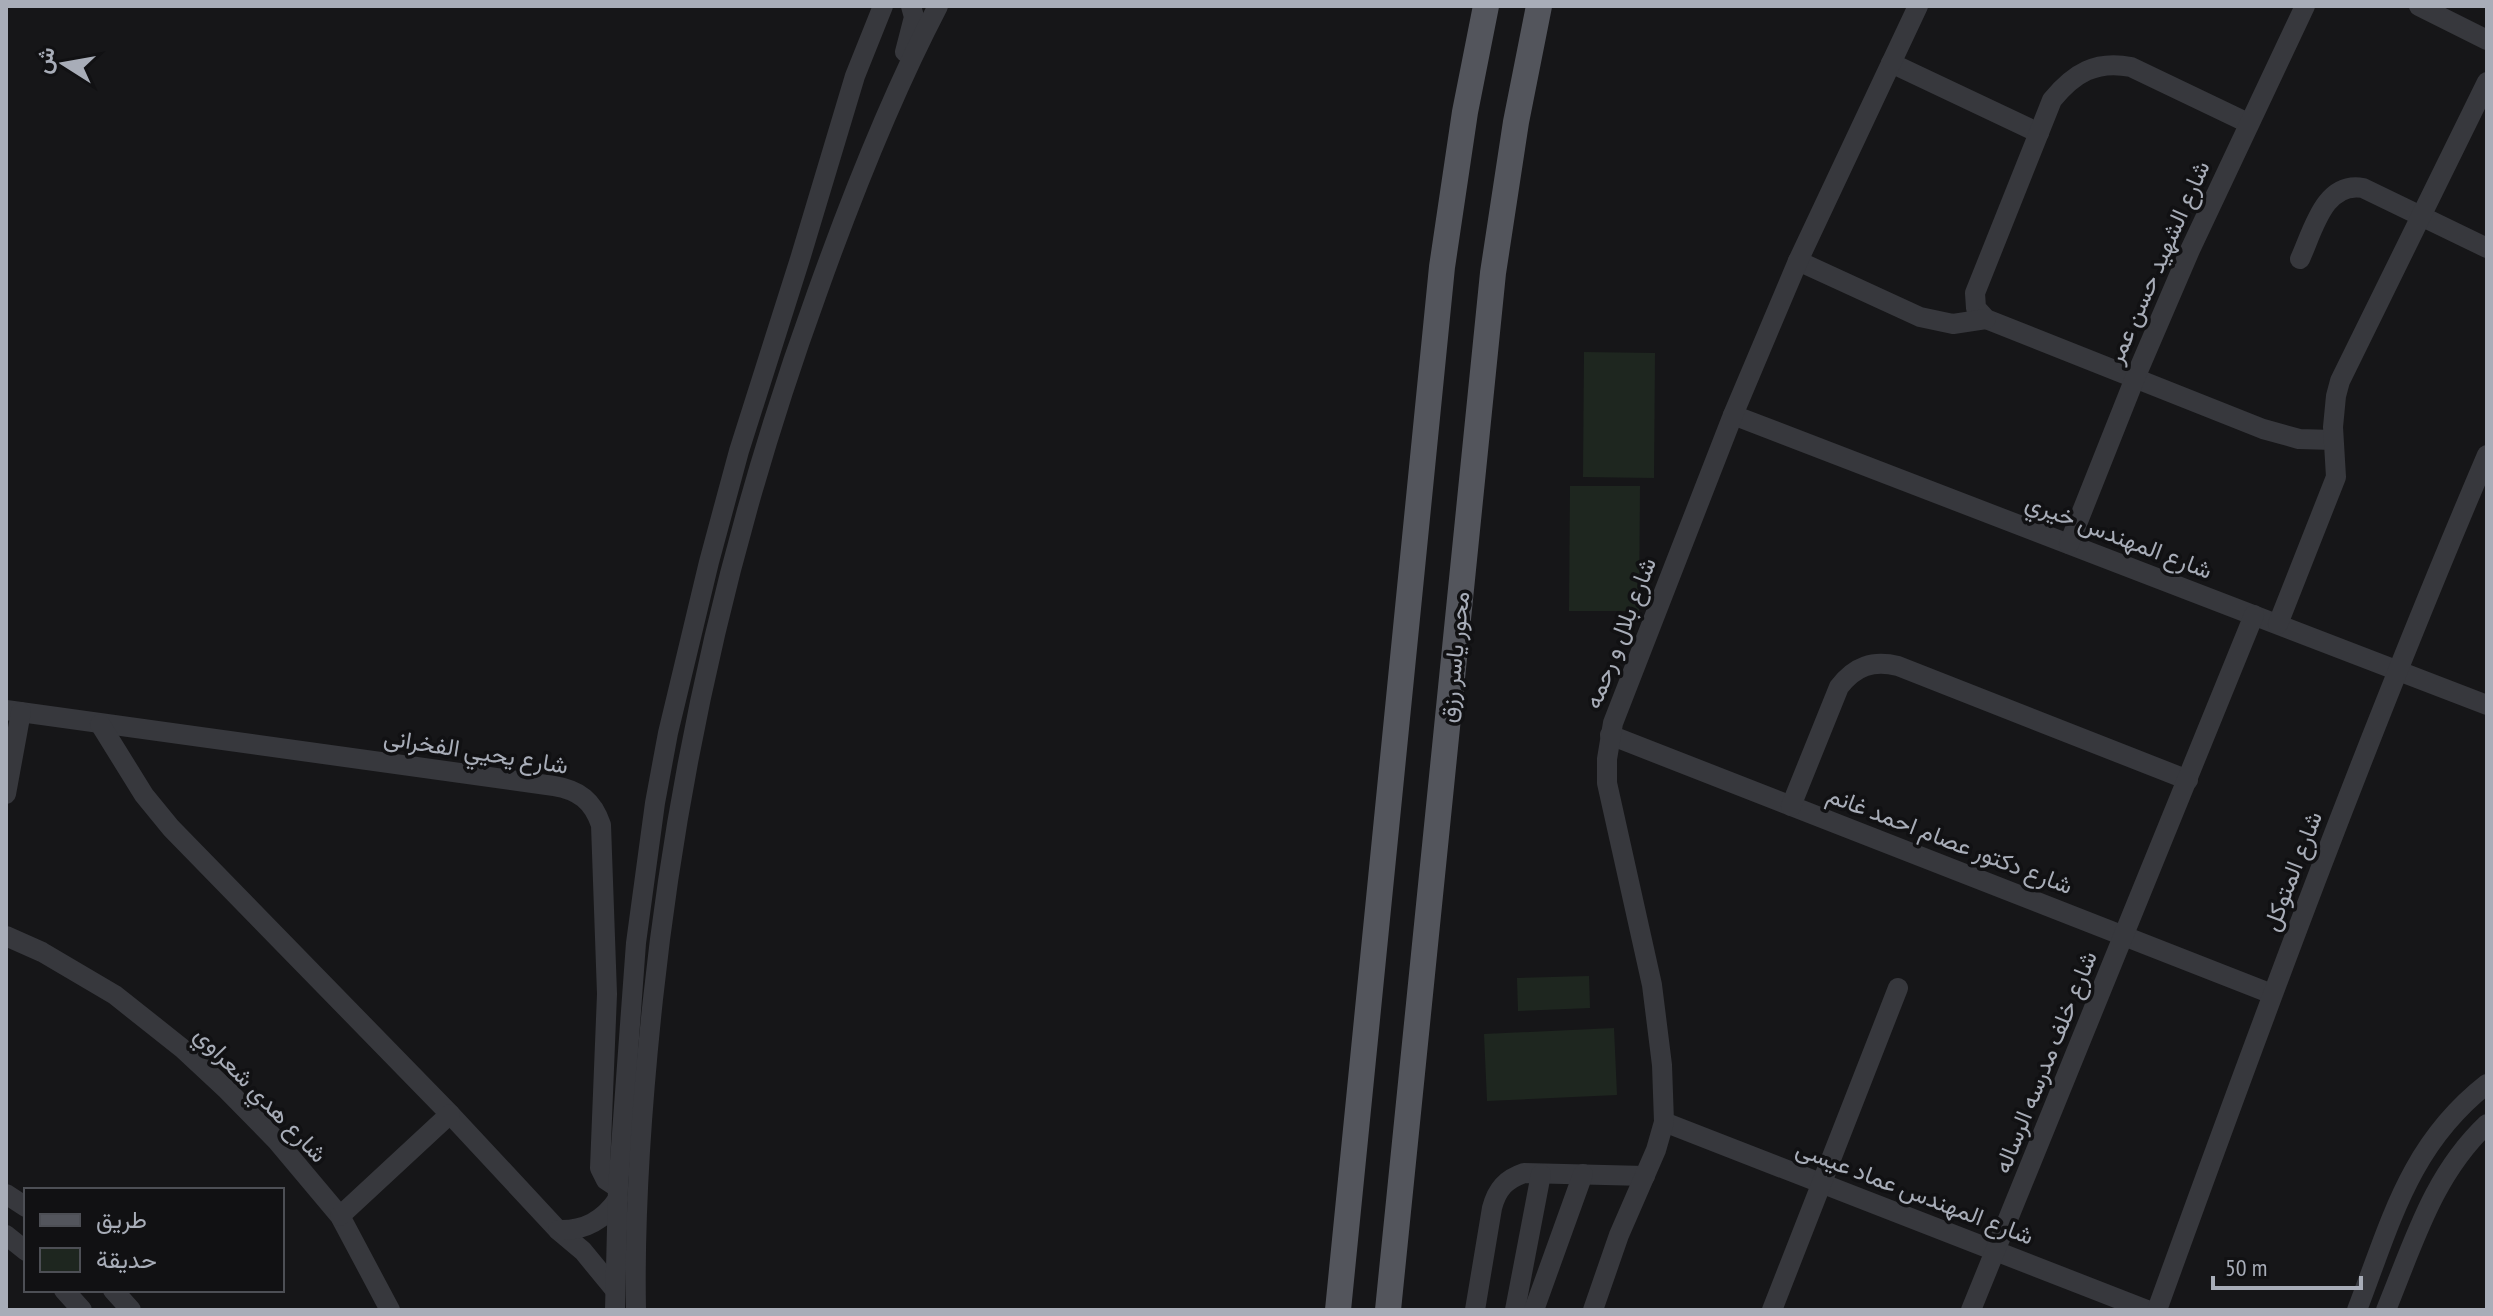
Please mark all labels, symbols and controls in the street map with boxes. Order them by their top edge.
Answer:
north arrow [24,24,104,104]
text: ش [28,45,61,76]
street label: شارع الشهيد حسن عمر [2099,156,2218,370]
street label: شارع المهندس خيري [2020,486,2217,590]
street label: شارع بلال و رحمه [1577,553,1664,713]
street label: محور ياسر رزق [1432,590,1476,724]
street label: شارع يحيي الفخرانى [381,721,570,785]
street label: شارع دكتور عصام احمد غانم [1822,779,2077,902]
street label: شارع المتوكل [2255,807,2330,936]
street label: شارع خلف مدرسه الرساله [1986,946,2105,1178]
street label: شارع هدي شعراوي [185,1019,334,1172]
street label: شارع المهندس عماد عيسى [1791,1132,2038,1253]
legend [24,1188,284,1292]
text: طريق [96,1204,147,1235]
scale bar [2213,1240,2361,1290]
text: حديقة [96,1244,157,1275]
text: 50 m [2225,1252,2267,1283]

